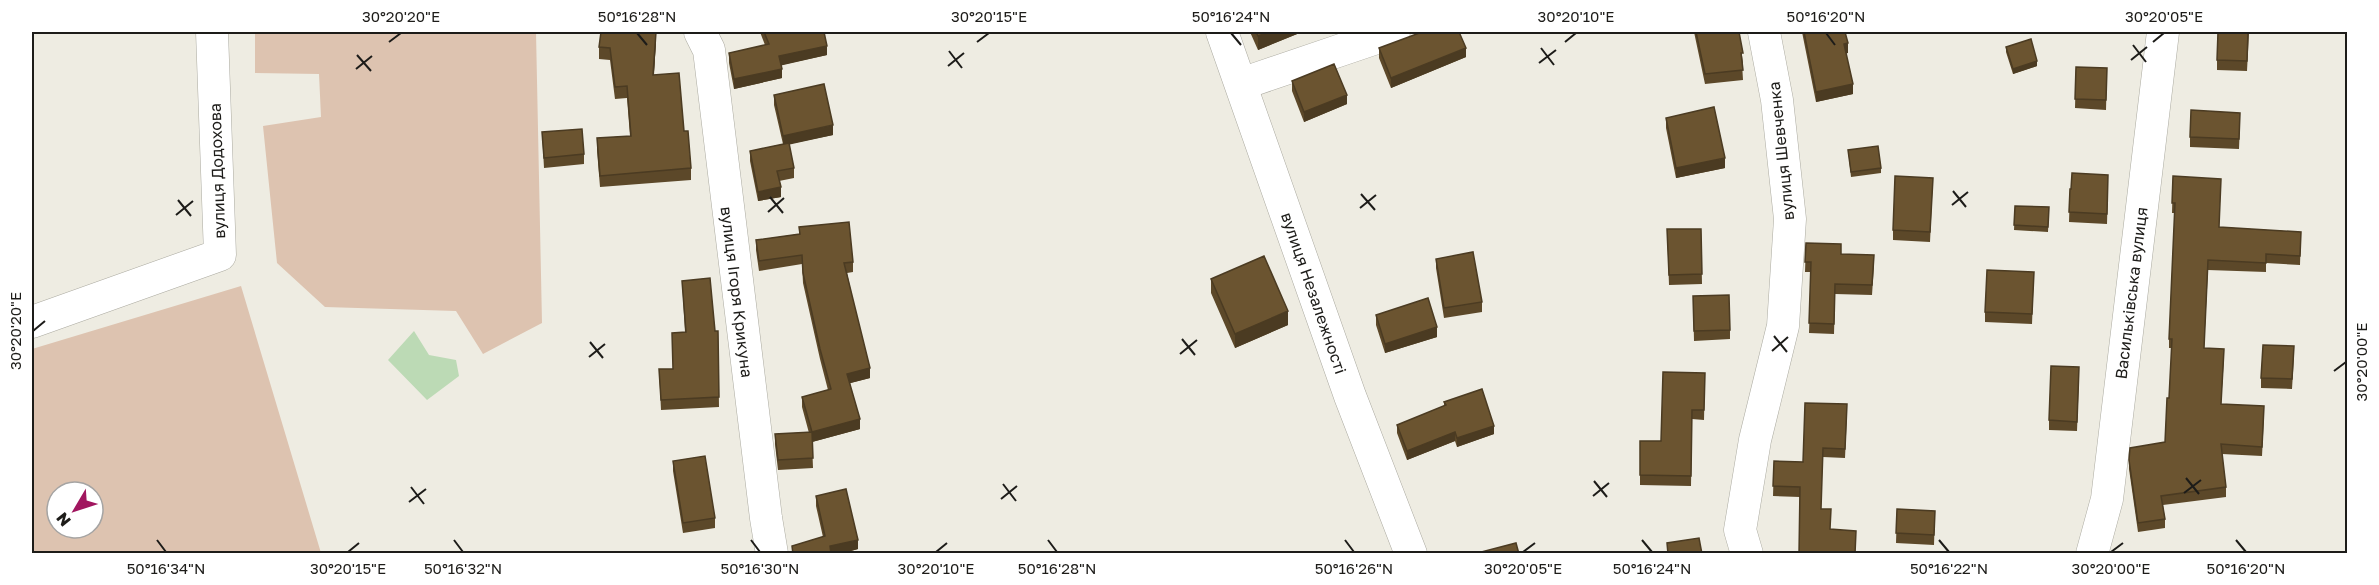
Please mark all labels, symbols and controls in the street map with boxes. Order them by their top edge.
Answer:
text: 30°20'20"E [362,7,440,25]
text: 50°16'28"N [598,7,676,25]
text: 30°20'15"E [951,7,1027,25]
text: 50°16'24"N [1192,7,1270,25]
text: 30°20'10"E [1538,7,1614,25]
text: 50°16'20"N [1787,7,1865,25]
text: 30°20'05"E [2125,7,2203,25]
street label: вулиця Шевченка [1764,81,1798,221]
street label: вулиця Додохова [205,103,229,239]
street label: вулиця Ігоря Крикуна [717,205,757,379]
street label: Васильківська вулиця [2111,206,2151,380]
street label: вулиця Незалежності [1277,209,1351,377]
text: 30°20'20"E [6,292,24,370]
text: 30°20'00"E [2352,323,2370,401]
north arrow [45,480,105,540]
text: N [52,508,75,530]
text: 50°16'34"N [127,559,205,577]
text: 30°20'15"E [310,559,386,577]
text: 50°16'32"N [424,559,502,577]
text: 50°16'30"N [721,559,799,577]
text: 30°20'10"E [898,559,974,577]
text: 50°16'28"N [1018,559,1096,577]
text: 50°16'26"N [1315,559,1393,577]
text: 30°20'05"E [1484,559,1562,577]
text: 50°16'24"N [1613,559,1691,577]
text: 50°16'22"N [1910,559,1988,577]
text: 30°20'00"E [2072,559,2150,577]
text: 50°16'20"N [2207,559,2285,577]

